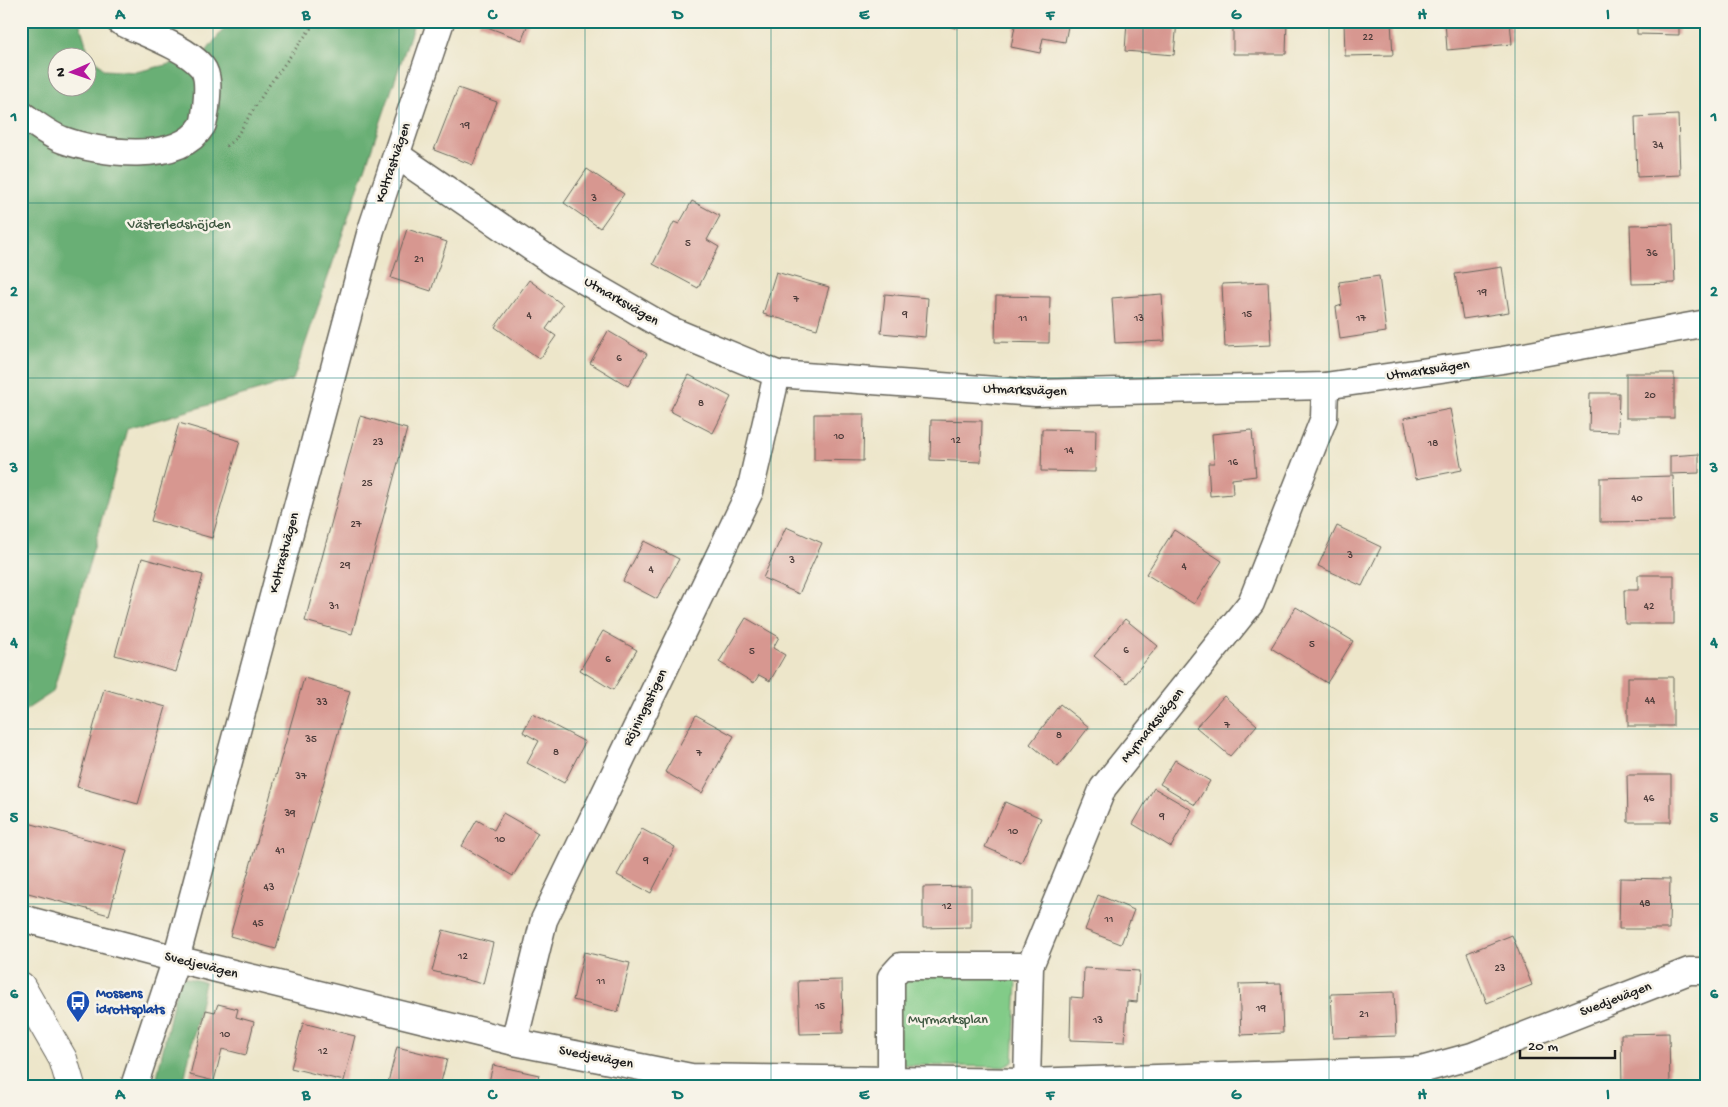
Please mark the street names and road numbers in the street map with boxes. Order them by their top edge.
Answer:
street label: Koltrastvägen [372,121,416,205]
street label: Utmarksvägen [581,274,662,330]
street label: Utmarksvägen [1385,357,1471,385]
street label: Utmarksvägen [983,381,1067,401]
street label: Koltrastvägen [266,510,304,595]
street label: Röjningsstigen [620,666,672,749]
street label: Myrmarksvägen [1118,685,1189,767]
street label: Svedjevägen [162,949,240,983]
street label: Svedjevägen [1578,978,1654,1021]
street label: Svedjevägen [557,1042,635,1074]

